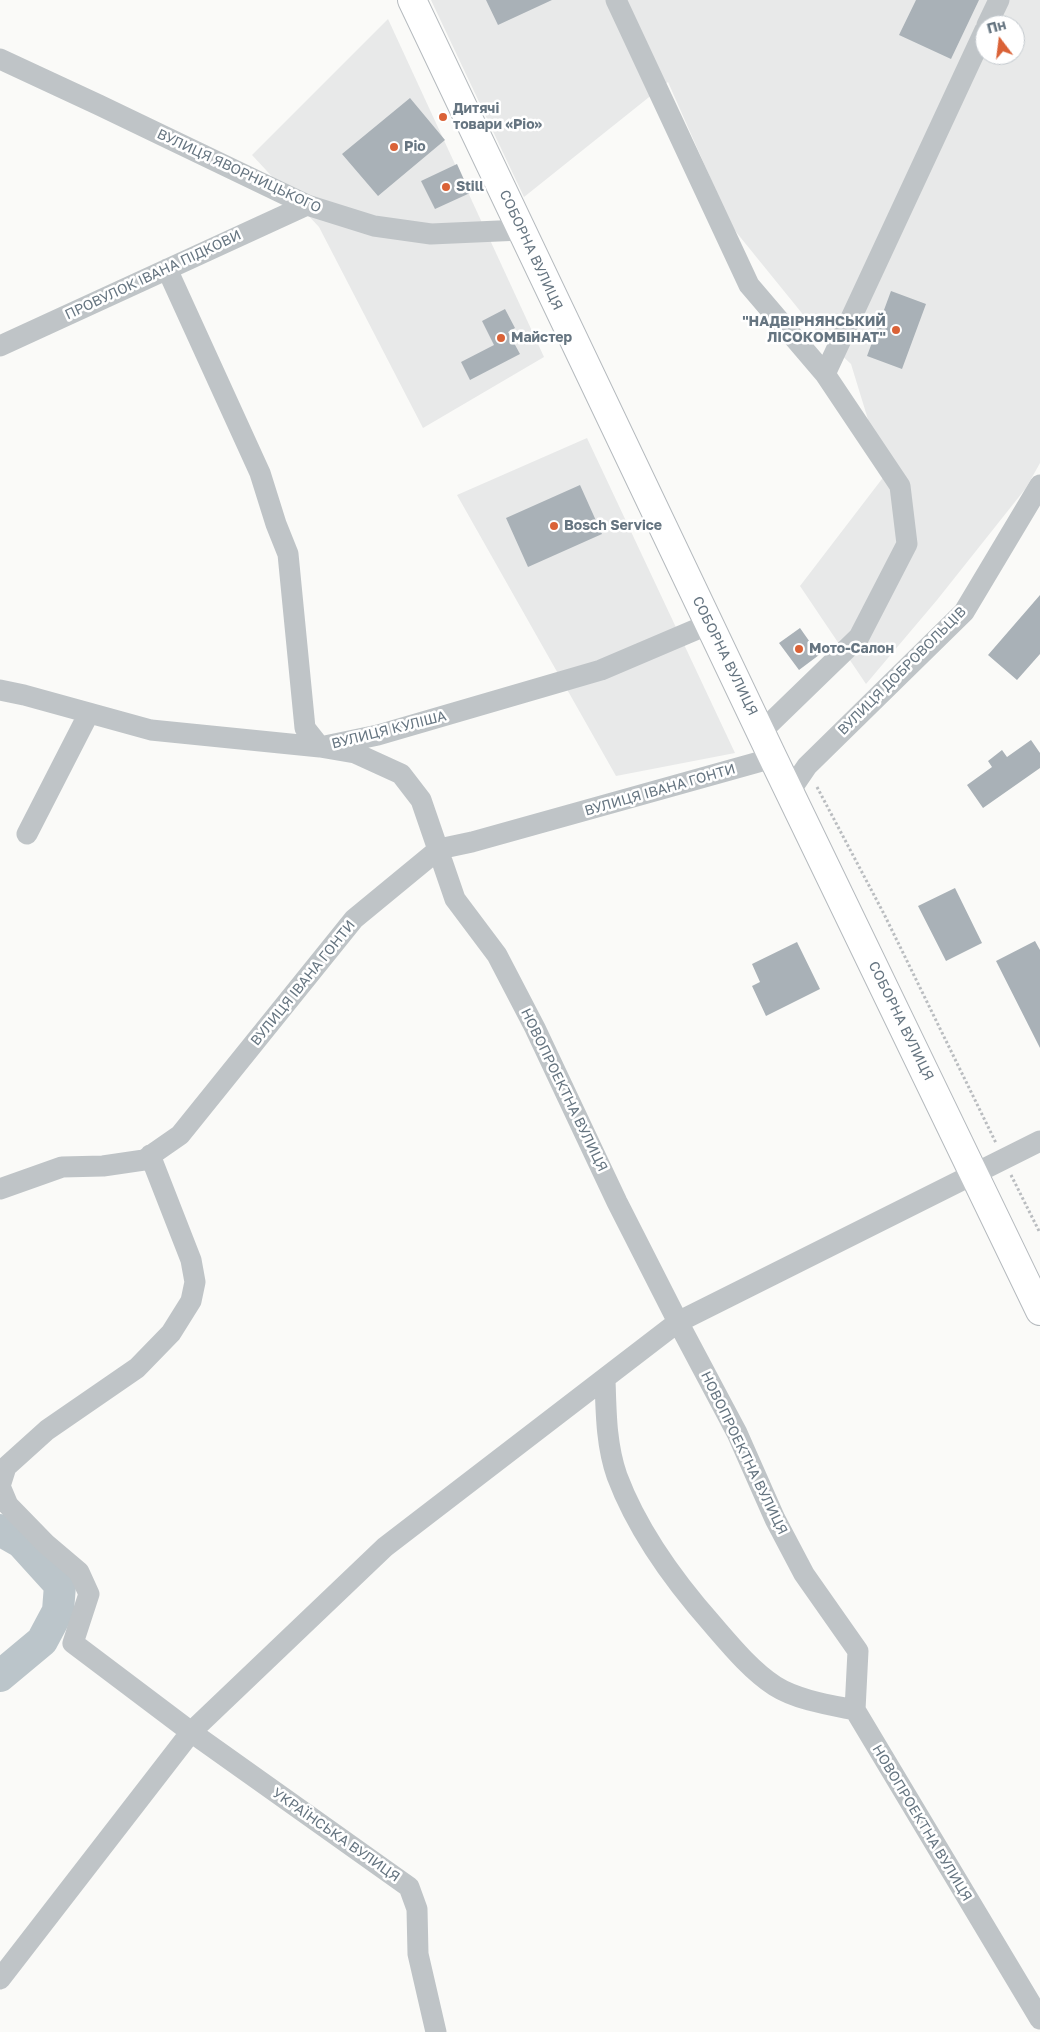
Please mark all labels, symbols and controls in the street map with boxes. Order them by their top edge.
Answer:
north arrow [975,15,1025,65]
text: Пн [985,15,1008,37]
place label: Дитячі товари «Ріо» [453,101,542,134]
marker: Дитячі товари «Ріо» [437,111,449,123]
street label: ВУЛИЦЯ ЯВОРНИЦЬКОГО [154,126,324,216]
place label: Ріо [404,139,426,155]
marker: Ріо [388,141,400,153]
place label: Still [456,179,484,195]
marker: Still [440,181,452,193]
street label: СОБОРНА ВУЛИЦЯ [496,187,566,313]
street label: ПРОВУЛОК ІВАНА ПІДКОВИ [62,227,244,323]
place label: "НАДВІРНЯНСЬКИЙ ЛІСОКОМБІНАТ" [742,314,886,347]
marker: "НАДВІРНЯНСЬКИЙ ЛІСОКОМБІНАТ" [890,324,902,336]
place label: Майстер [511,330,572,346]
marker: Майстер [495,332,507,344]
place label: Bosch Service [564,518,662,534]
marker: Bosch Service [548,520,560,532]
street label: СОБОРНА ВУЛИЦЯ [689,594,761,718]
street label: ВУЛИЦЯ ДОБРОВОЛЬЦІВ [834,603,970,739]
place label: Мото-Салон [809,641,894,657]
marker: Мото-Салон [793,643,805,655]
street label: ВУЛИЦЯ КУЛІША [330,708,448,752]
street label: ВУЛИЦЯ ІВАНА ГОНТИ [583,760,737,820]
street label: ВУЛИЦЯ ІВАНА ГОНТИ [247,917,359,1049]
street label: СОБОРНА ВУЛИЦЯ [865,959,937,1083]
street label: НОВОПРОЕКТНА ВУЛИЦЯ [517,1006,611,1174]
street label: НОВОПРОЕКТНА ВУЛИЦЯ [697,1369,791,1537]
street label: НОВОПРОЕКТНА ВУЛИЦЯ [869,1742,975,1904]
street label: УКРАЇНСЬКА ВУЛИЦЯ [269,1785,403,1885]

